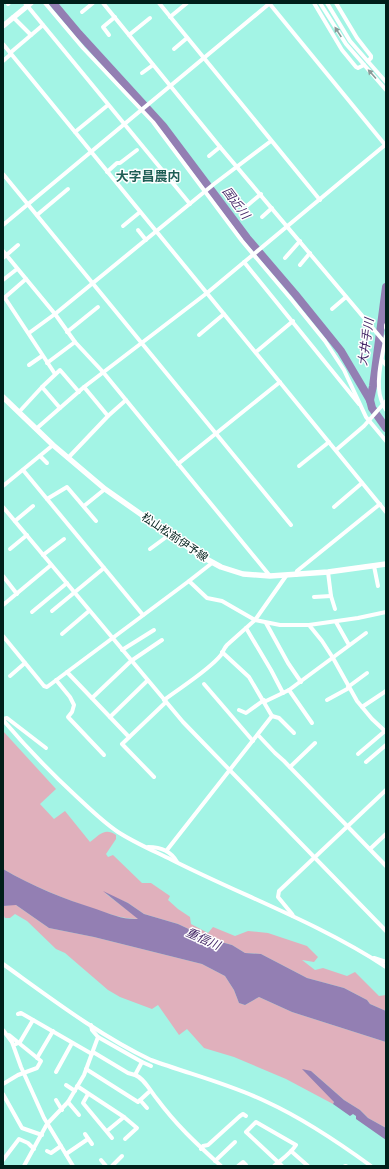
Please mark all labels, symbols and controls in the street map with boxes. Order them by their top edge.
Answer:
one-way arrow [334,26,342,37]
one-way arrow [367,69,376,80]
district label: 大字昌農内 [115,166,181,186]
water label: 国近川 [218,183,256,224]
water label: 大井手川 [353,315,379,367]
street label: 松山松前伊予線 [139,509,211,565]
water label: 重信川 [183,923,225,955]

